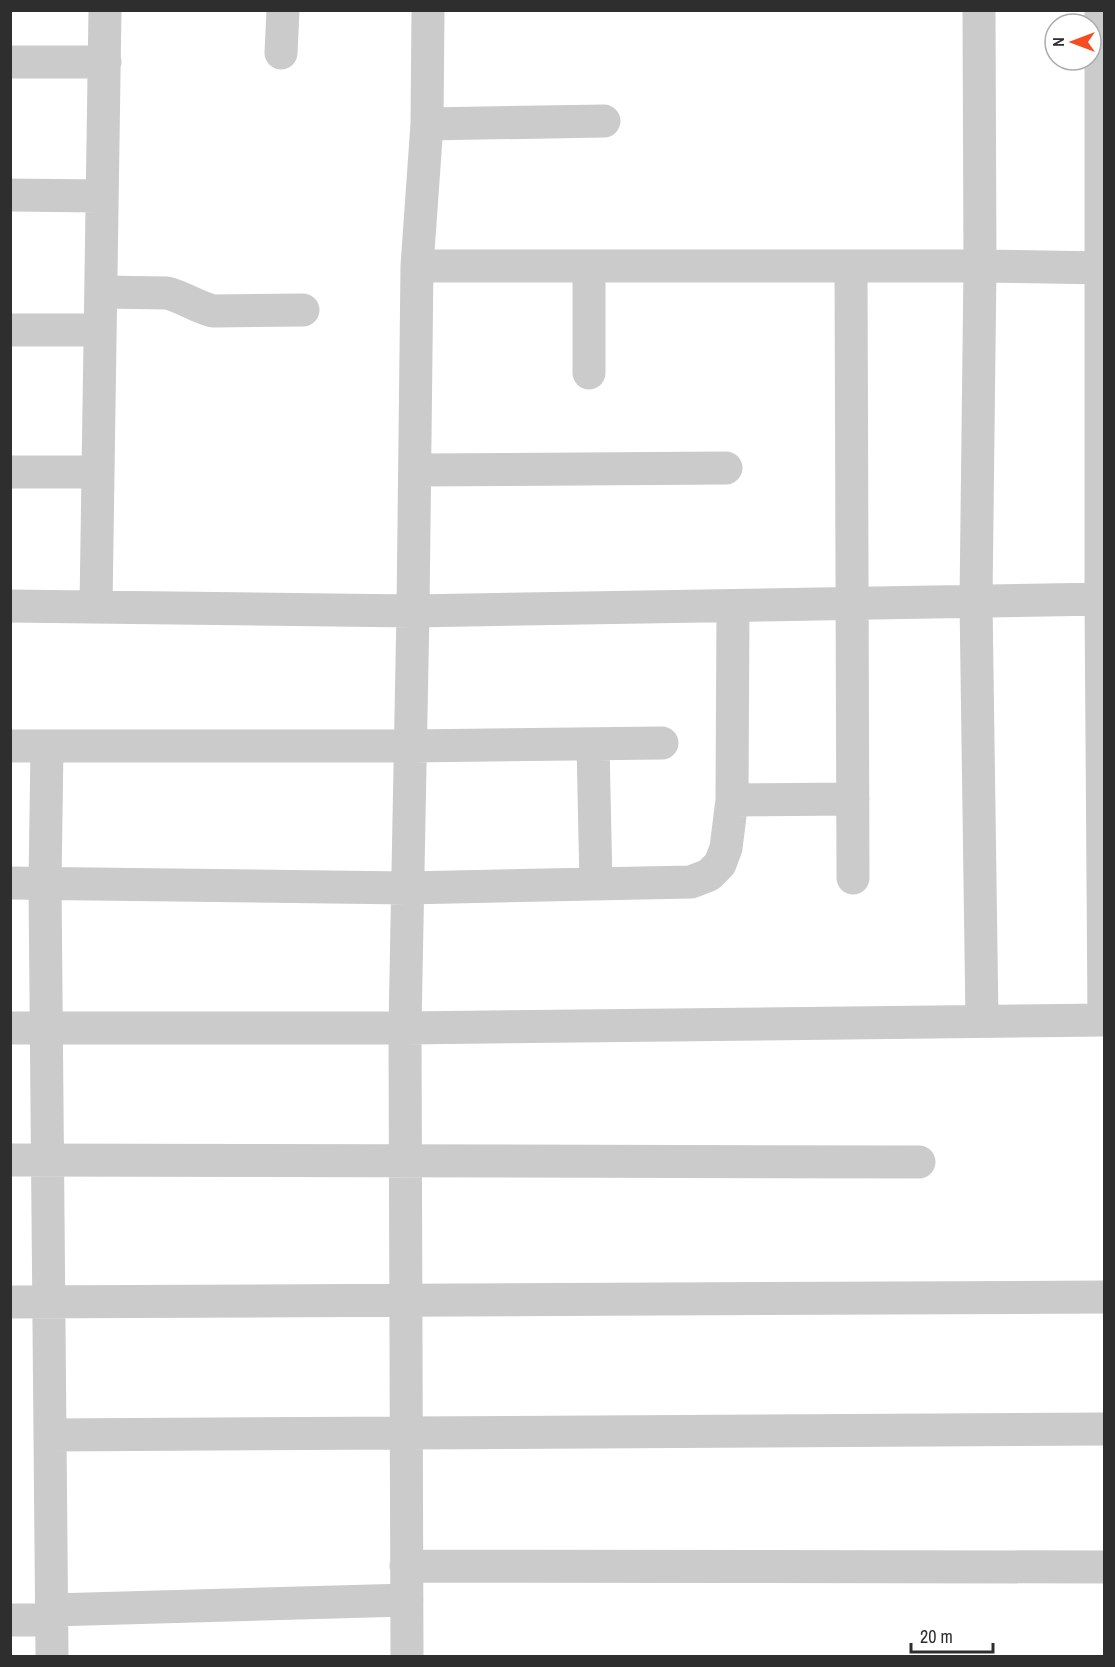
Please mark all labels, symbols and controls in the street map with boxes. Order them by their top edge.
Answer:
north arrow [1043,12,1103,72]
text: N [1047,37,1069,47]
scale bar [911,1616,994,1654]
text: 20 m [920,1624,953,1649]

